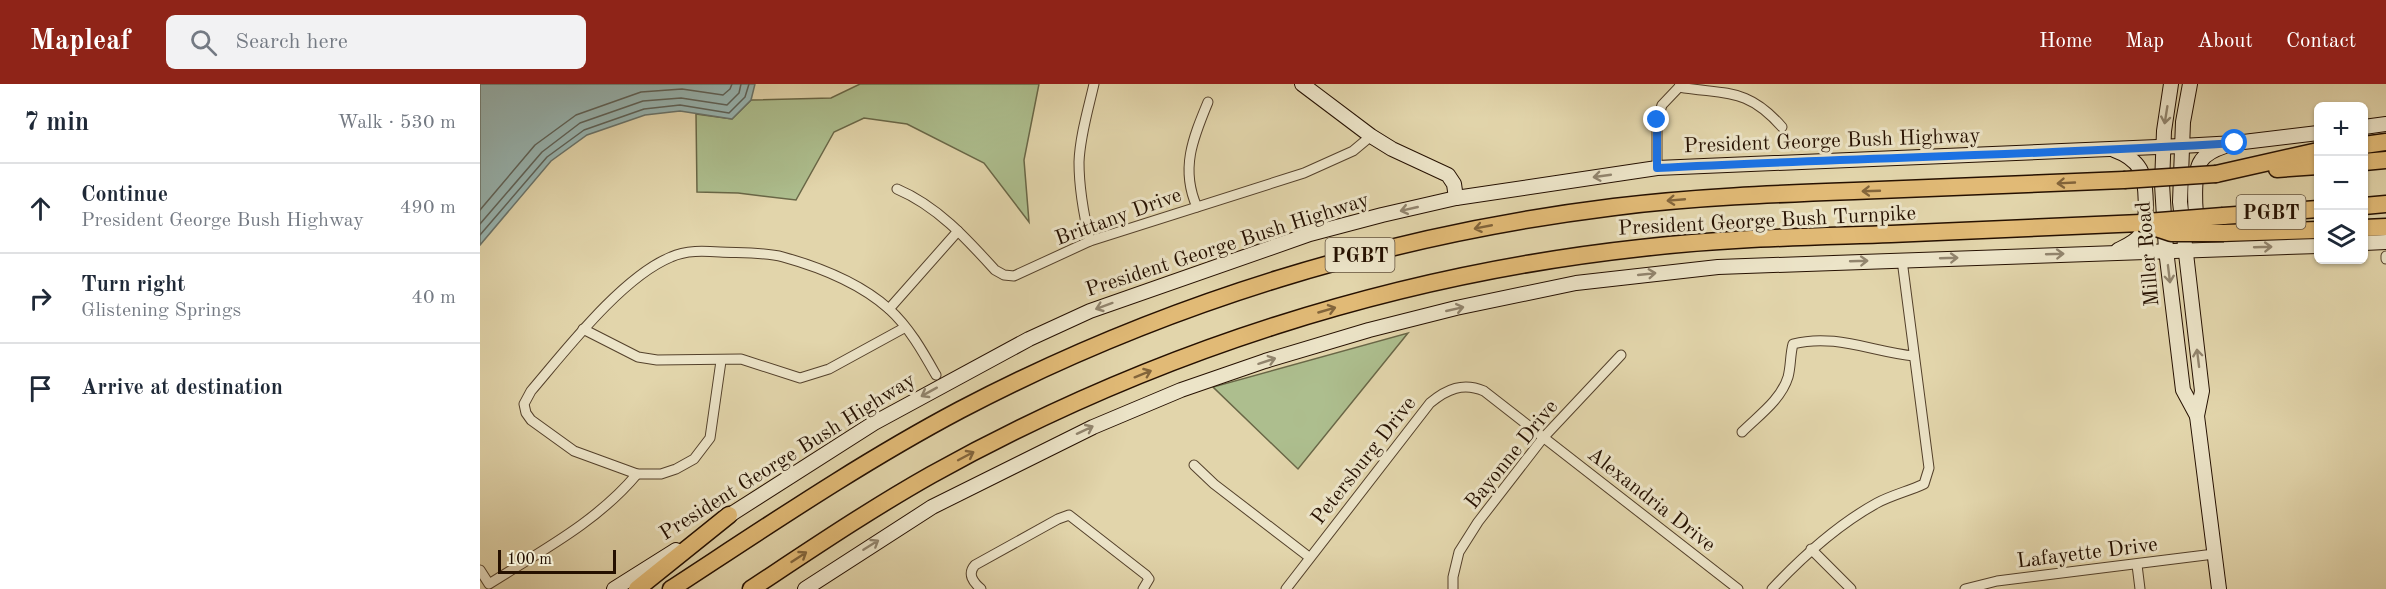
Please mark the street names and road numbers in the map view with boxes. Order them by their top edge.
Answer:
street label: President George Bush Highway [1683,126,1981,157]
street label: Brittany Drive [1053,185,1184,250]
street label: President George Bush Highway [1083,190,1372,301]
road number: PGBT [2236,195,2306,229]
street label: Miller Road [2133,200,2164,307]
street label: President George Bush Turnpike [1617,203,1917,240]
road number: PGBT [1326,238,1394,272]
street label: President George Bush Highway [656,370,919,545]
street label: Petersburg Drive [1308,393,1420,529]
street label: Bayonne Drive [1462,396,1562,514]
street label: Alexandria Drive [1583,444,1719,556]
street label: Lafayette Drive [2015,534,2159,573]

